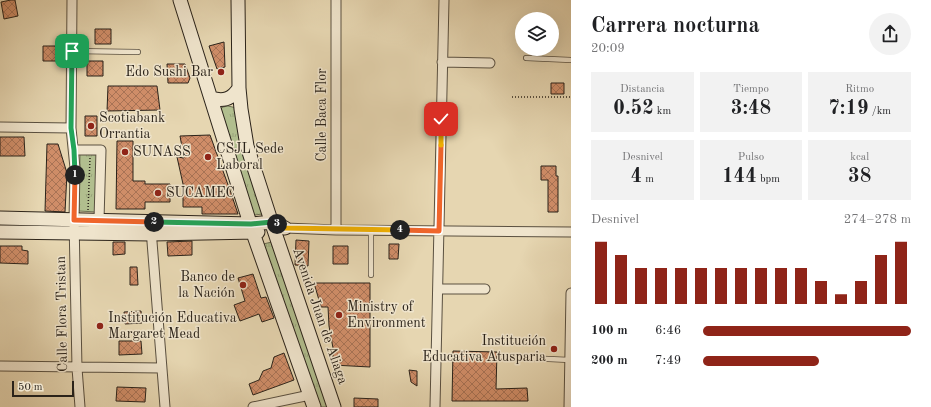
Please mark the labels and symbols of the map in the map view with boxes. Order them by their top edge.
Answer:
pin [55,34,89,68]
place label: Edo Sushi Bar [125,65,213,79]
marker: Edo Sushi Bar [216,67,226,77]
street label: Calle Baca Flor [315,68,329,162]
pin [424,102,458,136]
place label: Scotiabank Orrantia [99,111,165,141]
marker: Scotiabank Orrantia [86,121,96,131]
place label: CSJL Sede Laboral [216,142,284,172]
place label: SUNASS [133,145,191,159]
marker: SUNASS [120,147,130,157]
marker: CSJL Sede Laboral [203,152,213,162]
pin: 1 [65,165,85,185]
place label: SUCAMEC [166,186,235,200]
marker: SUCAMEC [153,188,163,198]
pin: 2 [144,212,164,232]
pin: 3 [267,214,287,234]
pin: 4 [390,220,410,240]
street label: Avenida Juan de Aliaga [290,246,350,386]
street label: Calle Flora Tristan [54,255,70,372]
place label: Banco de la Nación [178,270,235,300]
marker: Banco de la Nación [238,280,248,290]
place label: Ministry of Environment [347,300,426,330]
marker: Ministry of Environment [334,310,344,320]
place label: Institución Educativa Margaret Mead [108,311,237,341]
marker: Institución Educativa Margaret Mead [95,321,105,331]
place label: Institución Educativa Atusparia [422,334,546,364]
marker: Institución Educativa Atusparia [549,344,559,354]
scale bar [12,379,74,398]

